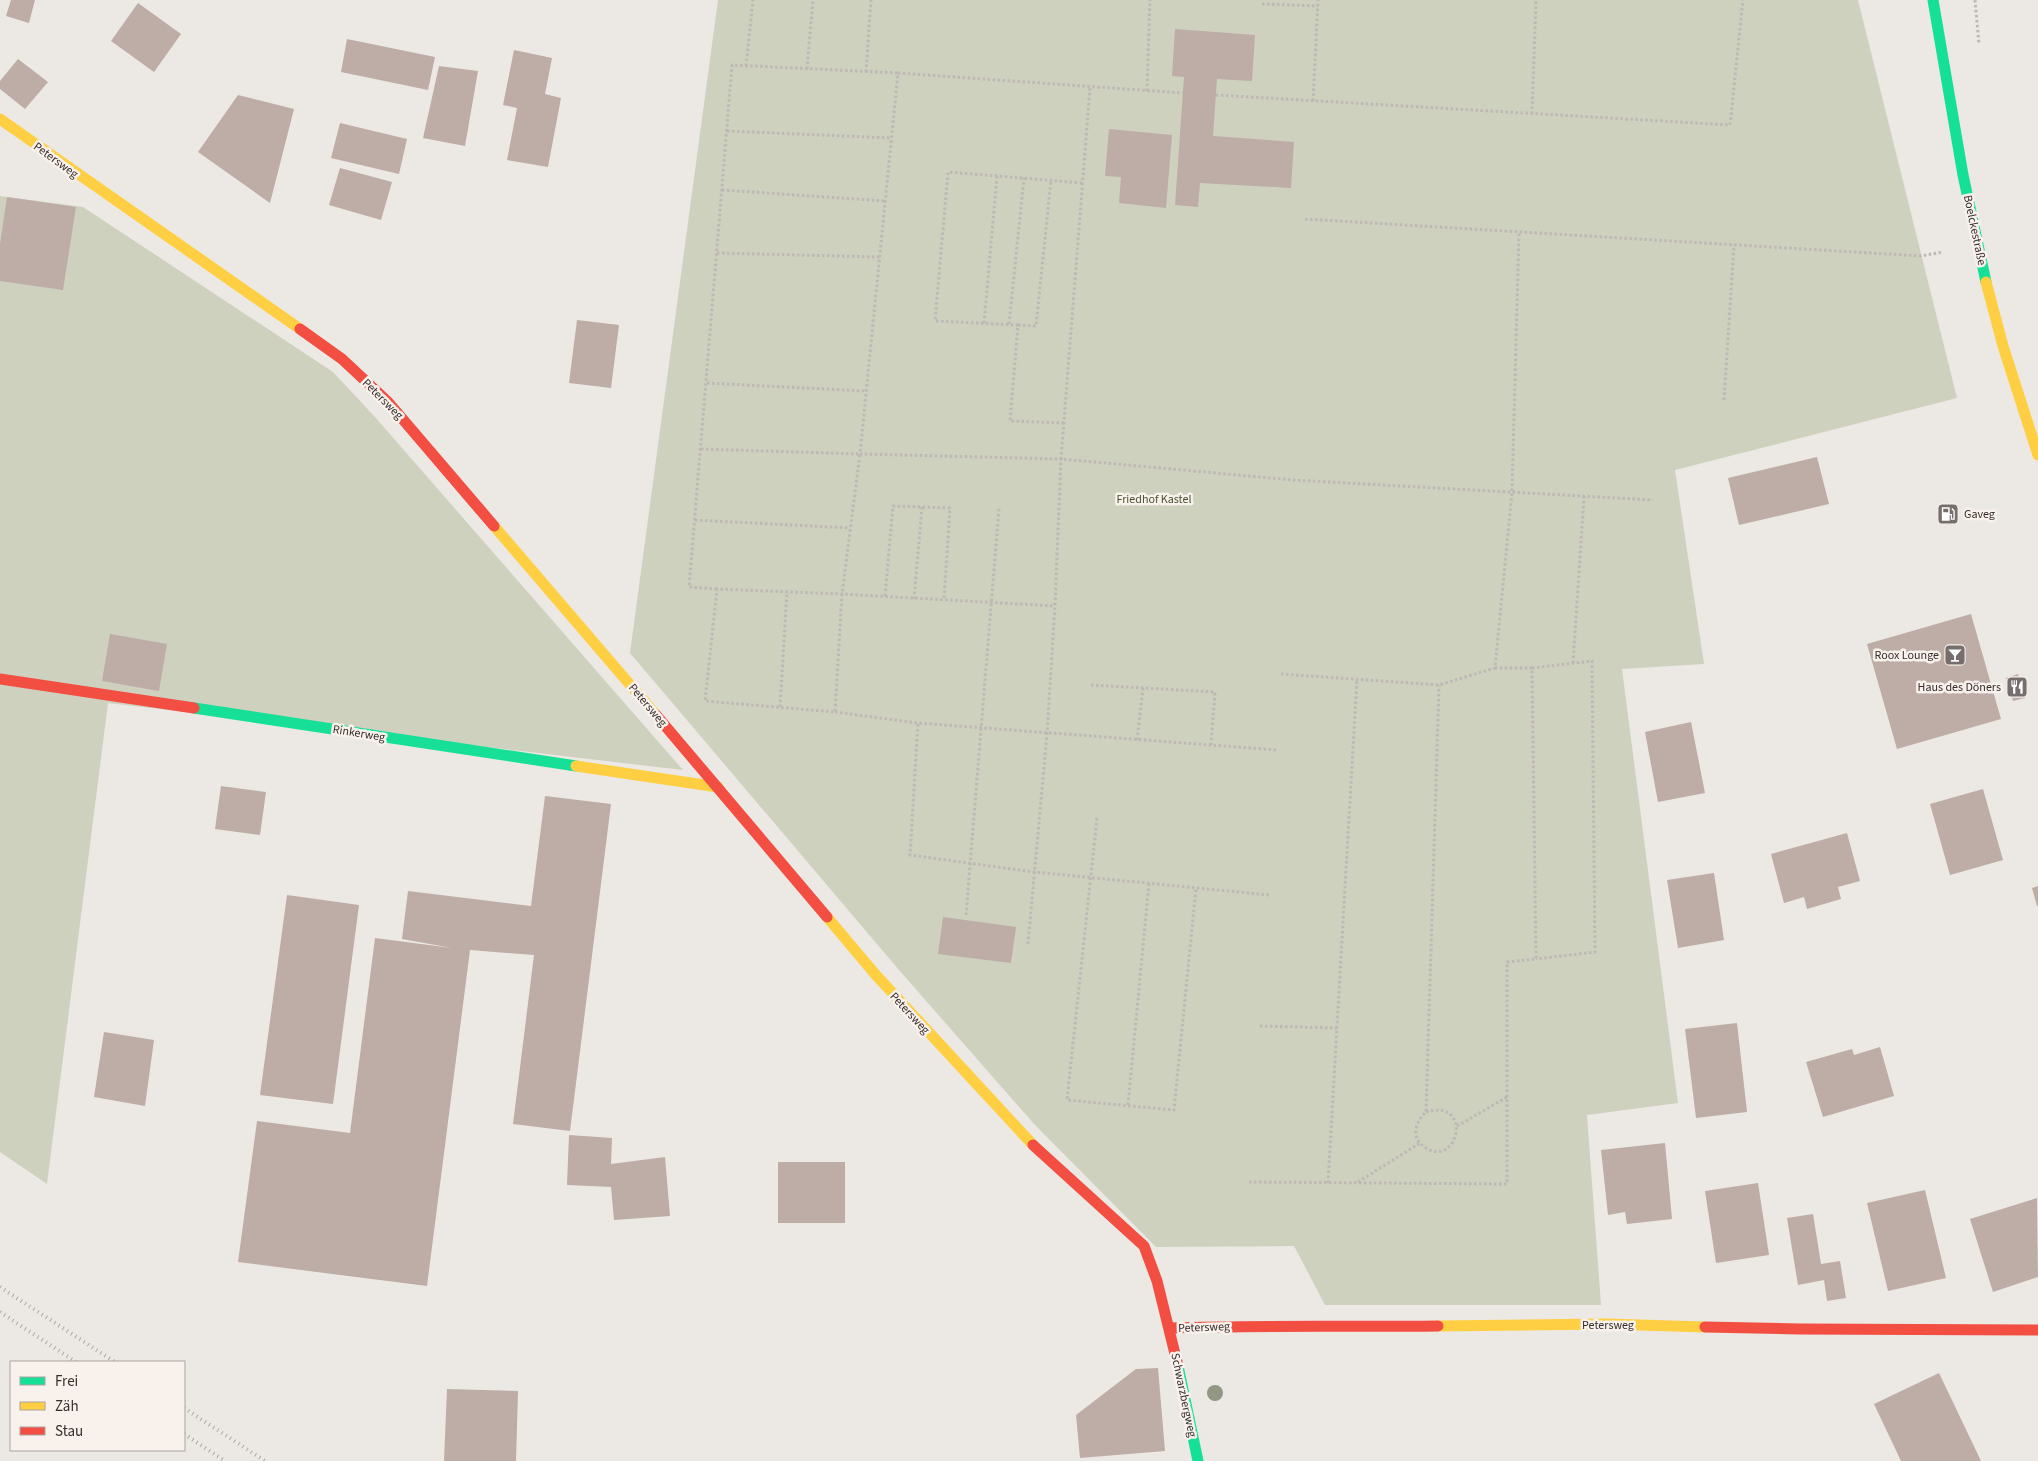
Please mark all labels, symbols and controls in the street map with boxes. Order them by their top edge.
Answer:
street label: Petersweg [30,138,82,183]
street label: Boelckestraße [1959,193,1990,267]
street label: Petersweg [358,375,407,424]
park label: Friedhof Kastel [1116,491,1192,508]
fuel station icon: Gaveg [1936,502,1960,526]
place label: Gaveg [1964,506,1995,523]
bar icon: Roox Lounge [1943,643,1967,667]
place label: Roox Lounge [1875,647,1939,664]
restaurant icon: Haus des Döners [2005,675,2029,699]
place label: Haus des Döners [1918,679,2001,696]
street label: Petersweg [624,680,671,731]
street label: Rinkerweg [331,721,386,746]
street label: Petersweg [886,989,934,1038]
street label: Petersweg [1582,1317,1634,1334]
street label: Petersweg [1178,1318,1230,1337]
street label: Schwarzbergweg [1166,1352,1201,1439]
legend [10,1361,185,1451]
text: Frei [55,1371,78,1392]
text: Zäh [55,1396,79,1417]
text: Stau [55,1421,83,1442]

